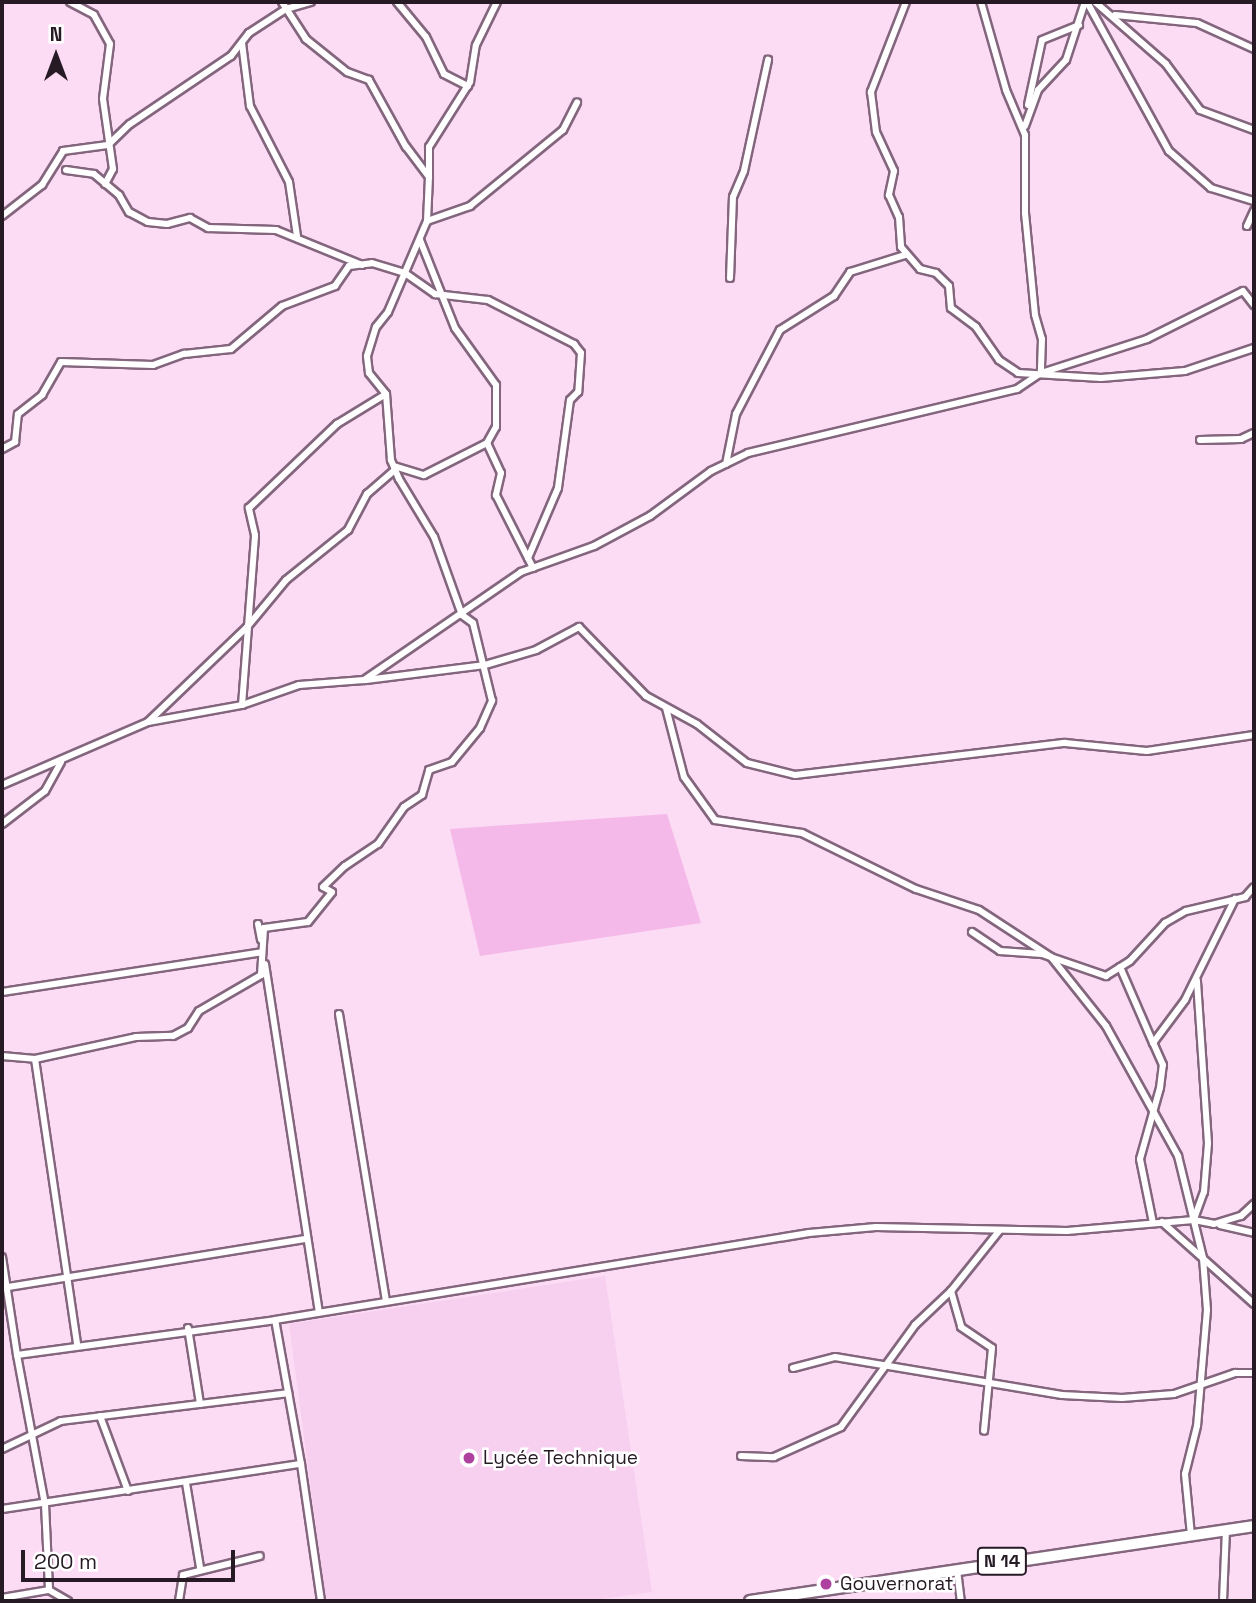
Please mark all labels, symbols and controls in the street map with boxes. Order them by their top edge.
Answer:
north arrow [21,21,91,91]
text: N [50,22,62,47]
place label: Lycée Technique [483,1447,639,1469]
marker: Lycée Technique [461,1450,477,1466]
scale bar [24,1536,238,1580]
road number: N 14 [976,1546,1028,1576]
text: 200 m [34,1548,97,1575]
place label: Gouvernorat [840,1573,953,1595]
marker: Gouvernorat [818,1576,834,1592]

